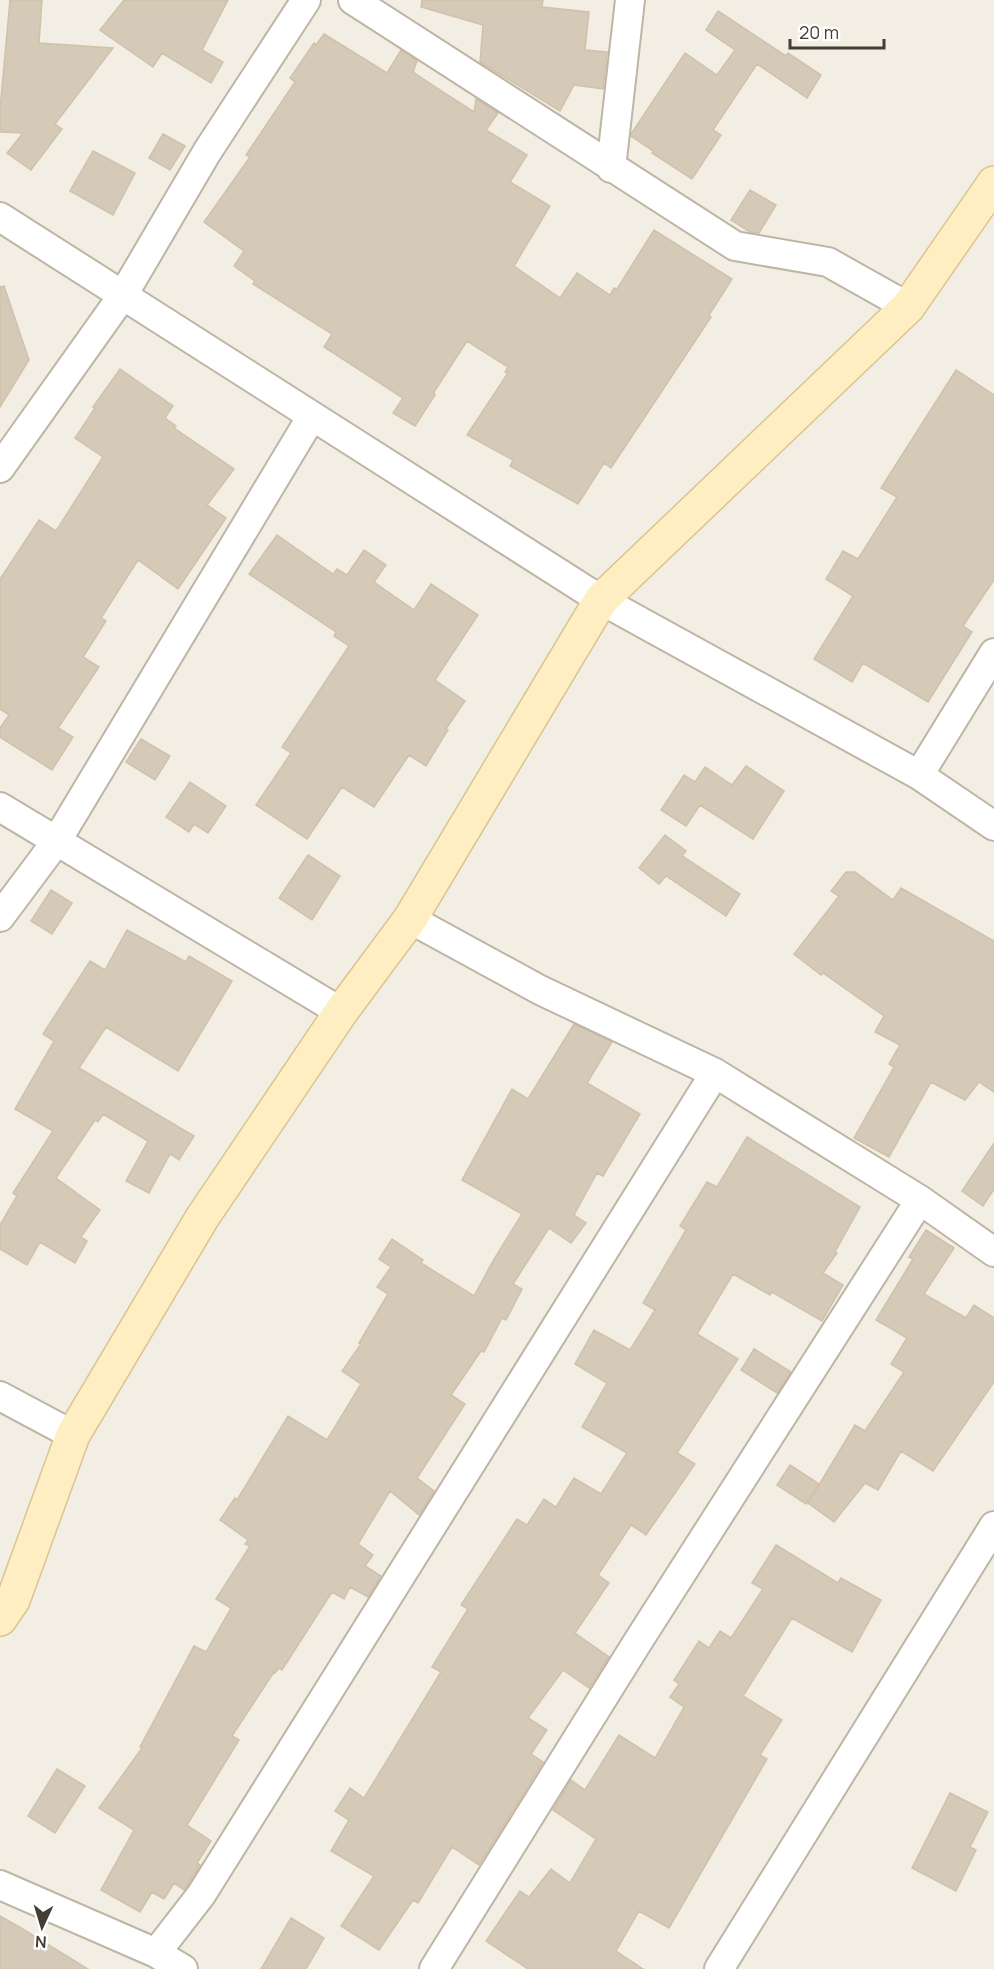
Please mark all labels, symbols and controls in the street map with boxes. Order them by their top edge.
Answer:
scale bar [790,12,884,50]
text: 20 m [799,20,839,44]
north arrow [12,1897,72,1957]
text: N [34,1931,47,1953]

